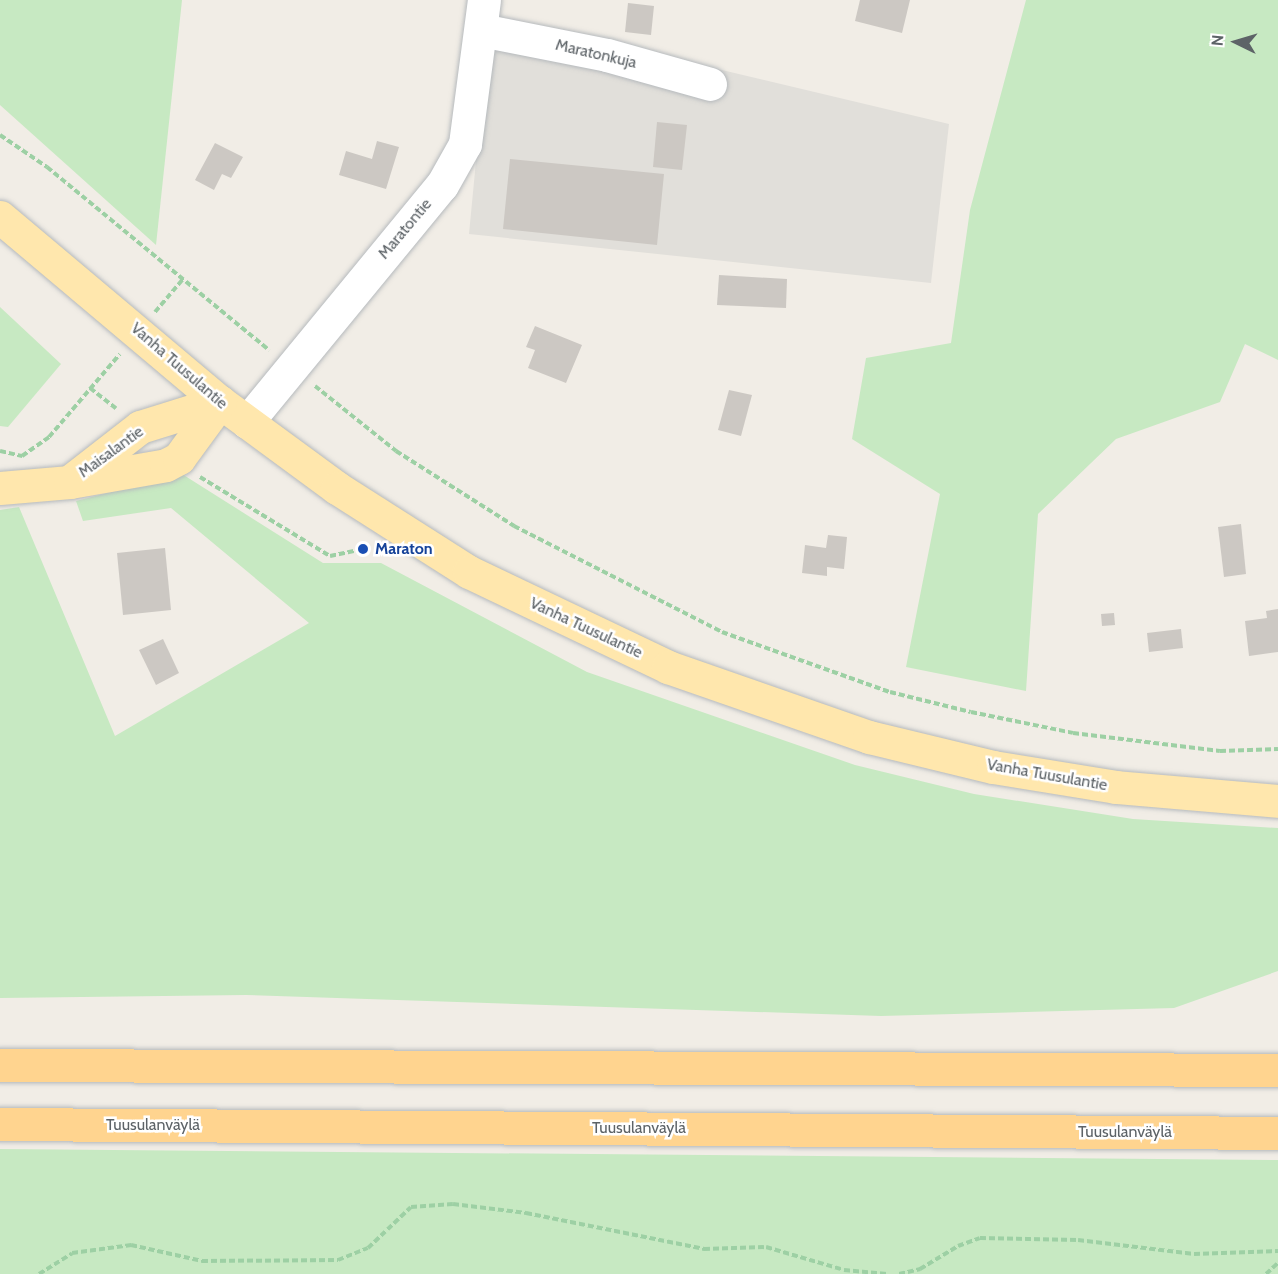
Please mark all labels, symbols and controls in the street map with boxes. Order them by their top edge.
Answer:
north arrow [1206,12,1266,72]
text: N [1208,34,1228,47]
street label: Maratonkuja [554,35,638,73]
street label: Maratontie [374,195,436,263]
street label: Vanha Tuusulantie [127,319,231,413]
street label: Maisalantie [75,422,147,482]
place label: Maraton [375,539,433,559]
marker: Maraton [356,542,370,556]
street label: Vanha Tuusulantie [527,594,645,662]
street label: Vanha Tuusulantie [985,755,1109,795]
street label: Tuusulanväylä [106,1115,200,1135]
street label: Tuusulanväylä [592,1118,686,1138]
street label: Tuusulanväylä [1078,1122,1172,1142]

